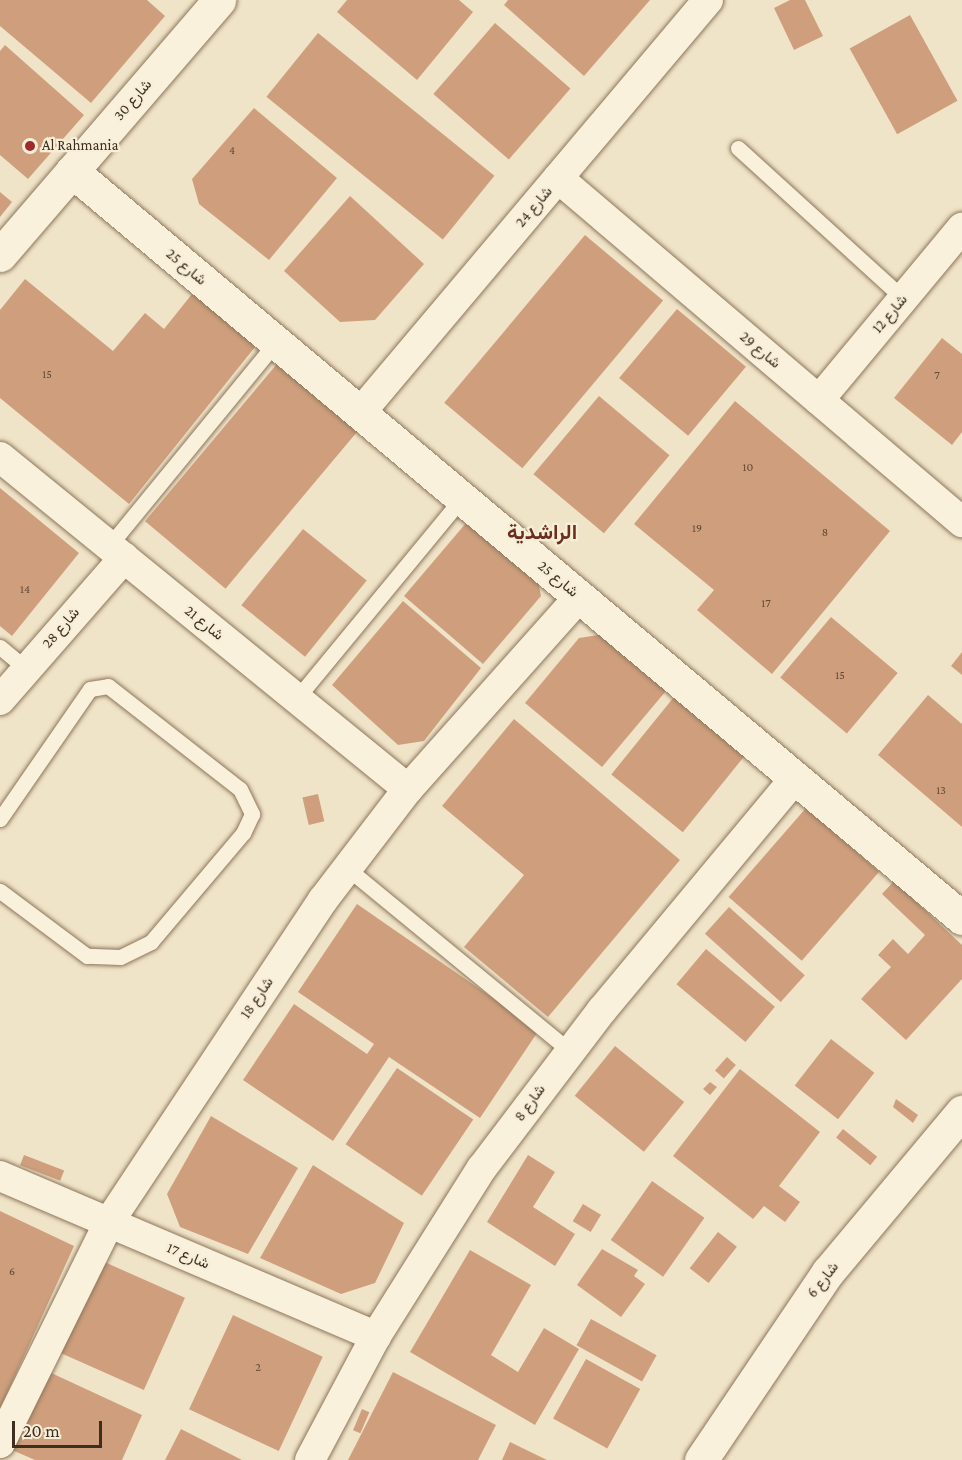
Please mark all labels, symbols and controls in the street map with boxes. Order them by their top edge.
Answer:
street label: شارع 30 [110,76,156,124]
place label: Al Rahmania [42,137,118,155]
marker: Al Rahmania [23,139,37,153]
house number: 4 [229,144,235,158]
street label: شارع 24 [512,183,556,231]
street label: شارع 25 [162,245,210,289]
street label: شارع 12 [869,291,911,337]
street label: شارع 29 [736,328,784,372]
house number: 15 [42,368,52,382]
house number: 7 [934,369,940,383]
house number: 10 [743,461,753,475]
district label: الراشدية [507,519,577,545]
house number: 19 [692,522,702,536]
house number: 8 [822,526,828,540]
street label: شارع 25 [534,557,582,601]
house number: 14 [20,583,30,597]
house number: 17 [761,597,771,611]
street label: شارع 21 [181,602,227,644]
street label: شارع 28 [38,604,84,652]
house number: 15 [835,669,845,683]
house number: 13 [936,784,946,798]
street label: شارع 18 [237,974,277,1022]
street label: شارع 8 [511,1081,549,1125]
street label: شارع 17 [164,1239,212,1273]
street label: شارع 6 [803,1258,843,1302]
house number: 6 [9,1265,15,1279]
house number: 2 [255,1361,261,1375]
scale bar [15,1409,105,1447]
text: 20 m [23,1421,60,1441]

